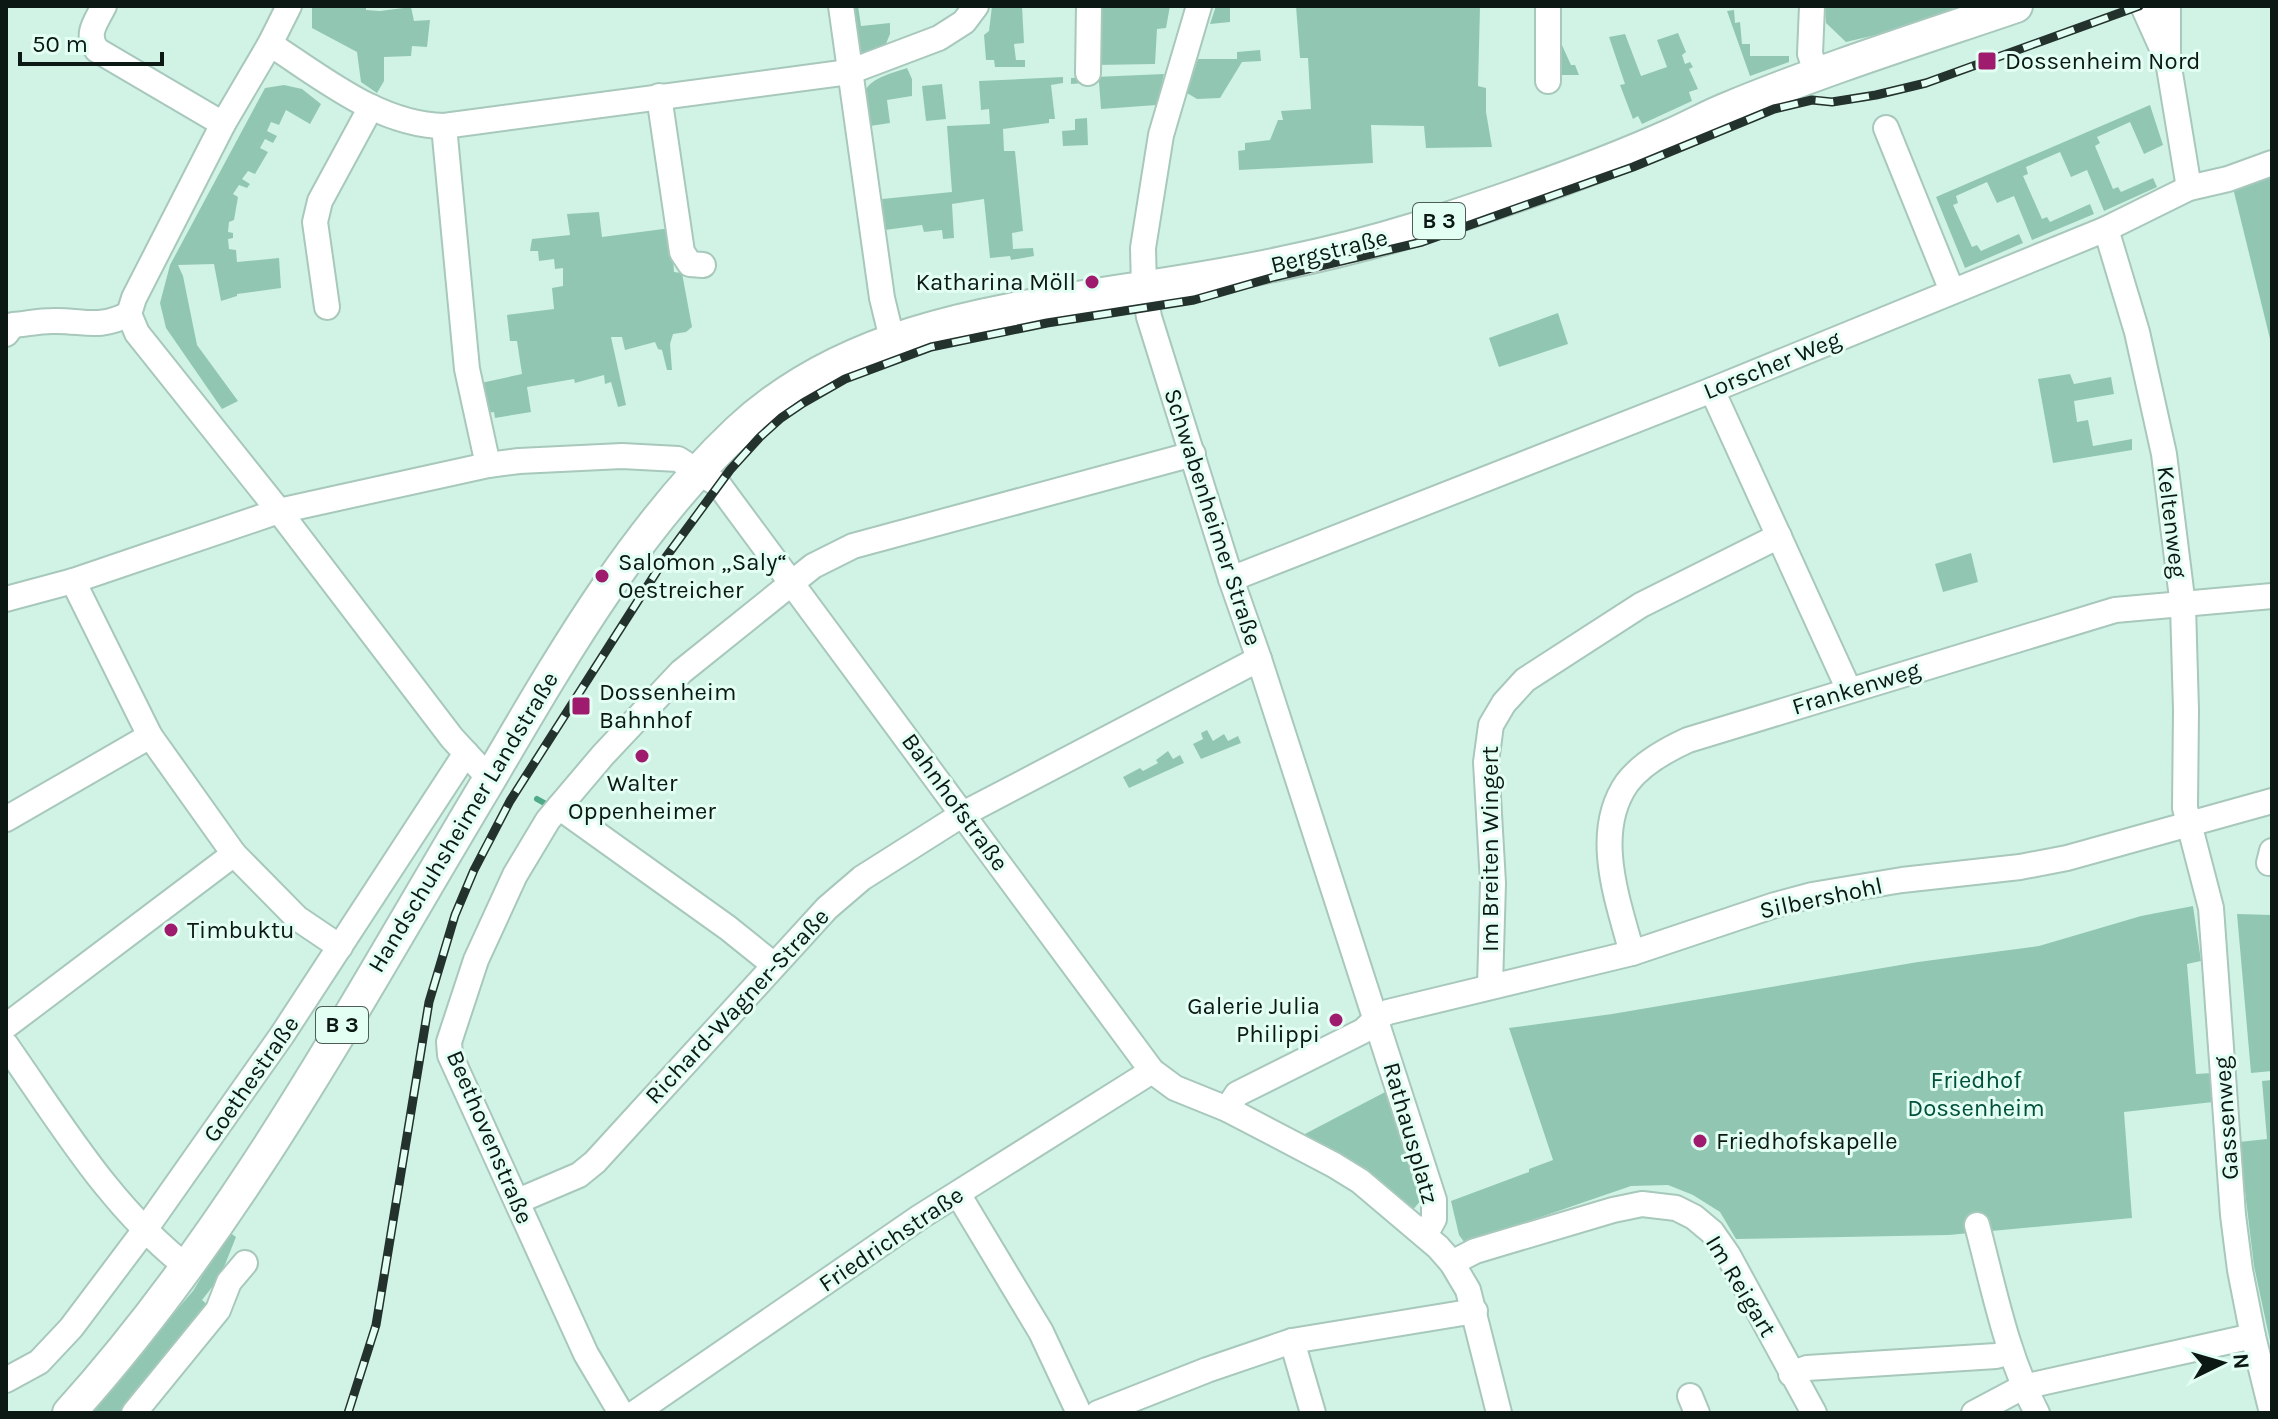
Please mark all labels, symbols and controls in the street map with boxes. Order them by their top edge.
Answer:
scale bar [20,16,162,66]
text: 50 m [32,30,88,58]
place label: Dossenheim Nord [2005,47,2201,75]
marker: Dossenheim Nord [1976,50,1998,72]
road number: B 3 [1413,203,1465,239]
street label: Bergstraße [1268,223,1390,279]
place label: Katharina Möll [915,268,1076,296]
marker: Katharina Möll [1083,273,1101,291]
street label: Lorscher Weg [1699,325,1845,405]
street label: Schwabenheimer Straße [1158,385,1268,649]
street label: Keltenweg [2151,464,2193,580]
place label: Salomon „Saly“ Oestreicher [618,548,787,604]
marker: Salomon „Saly“ Oestreicher [593,567,611,585]
street label: Frankenweg [1789,655,1924,721]
street label: Handschuhsheimer Landstraße [362,667,564,977]
place label: Dossenheim Bahnhof [599,678,736,734]
marker: Dossenheim Bahnhof [570,695,592,717]
street label: Bahnhofstraße [896,728,1014,876]
street label: Im Breiten Wingert [1476,746,1504,952]
marker: Walter Oppenheimer [633,747,651,765]
place label: Walter Oppenheimer [568,769,716,825]
street label: Silbershohl [1757,871,1885,925]
street label: Richard-Wagner-Straße [639,902,835,1110]
place label: Timbuktu [187,916,294,944]
marker: Timbuktu [162,921,180,939]
place label: Galerie Julia Philippi [1187,992,1320,1048]
road number: B 3 [316,1007,368,1043]
street label: Goethestraße [197,1011,305,1147]
marker: Galerie Julia Philippi [1327,1011,1345,1029]
street label: Beethovenstraße [441,1046,539,1228]
street label: Gassenweg [2208,1055,2244,1181]
street label: Rathausplatz [1377,1059,1445,1207]
park label: Friedhof Dossenheim [1907,1066,2045,1122]
place label: Friedhofskapelle [1716,1127,1898,1155]
marker: Friedhofskapelle [1691,1132,1709,1150]
street label: Friedrichstraße [813,1180,969,1298]
street label: Im Reigart [1700,1230,1782,1342]
north arrow [2182,1323,2262,1403]
text: N [2227,1352,2255,1370]

